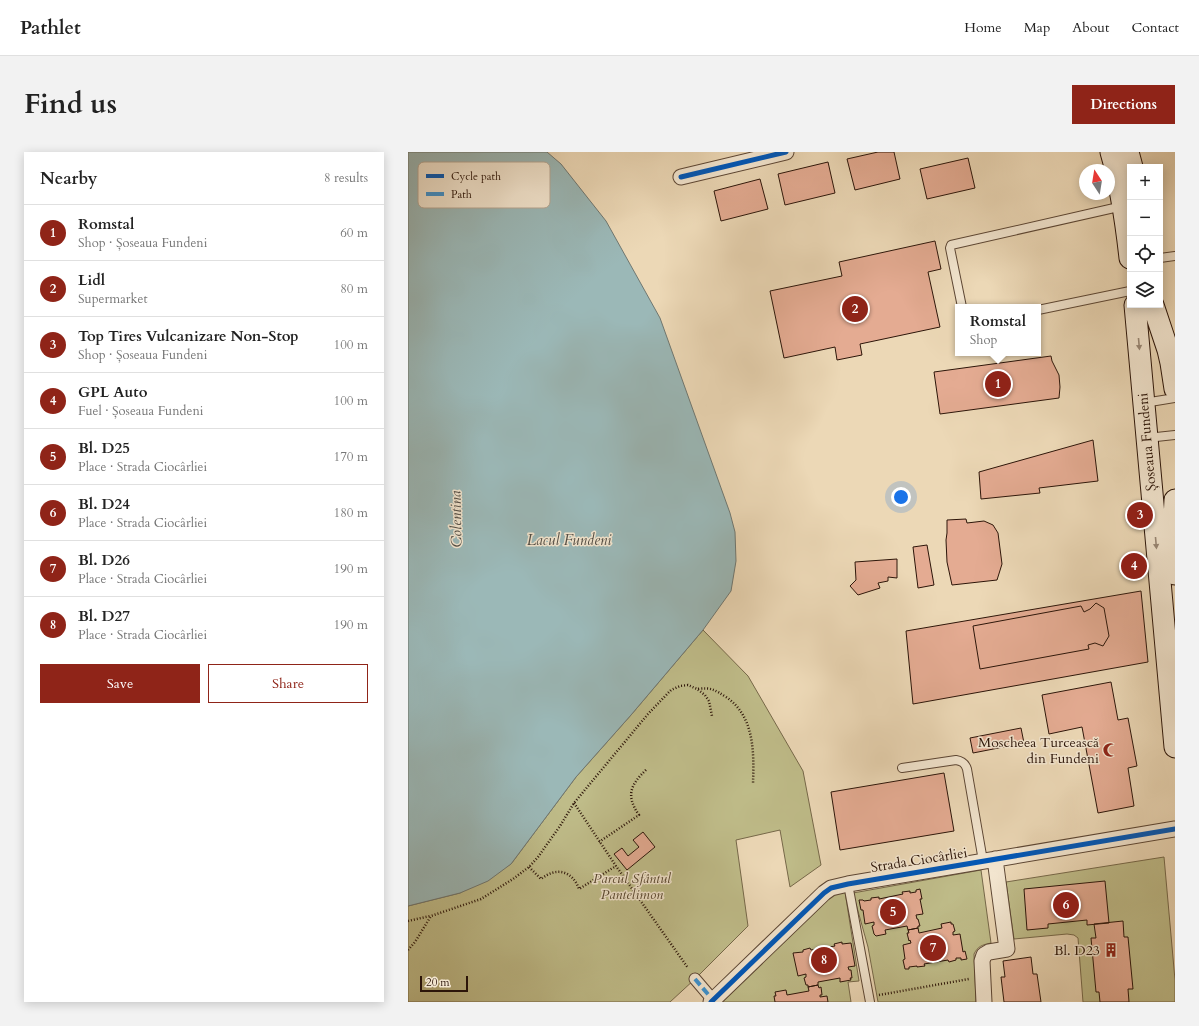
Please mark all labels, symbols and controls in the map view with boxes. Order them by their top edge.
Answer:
text: Pathlet [20,15,81,41]
text: Home [964,18,1002,37]
text: Map [1024,18,1050,37]
text: About [1072,18,1109,37]
text: Contact [1131,18,1179,37]
text: Find us [24,85,117,123]
button: Directions [1072,85,1175,124]
legend [418,162,550,208]
north arrow [1079,164,1115,200]
map controls [1127,164,1163,308]
button: + [1127,164,1163,200]
text: Nearby [40,167,97,190]
text: 8 results [324,169,368,187]
text: Cycle path [451,169,501,184]
text: Path [451,187,472,202]
button: − [1127,200,1163,236]
text: Romstal [78,214,134,234]
text: 1 [50,224,56,242]
text: 60 m [340,224,368,242]
text: Shop · Șoseaua Fundeni [78,234,207,252]
button: locate [1127,236,1163,272]
text: Lidl [78,270,105,290]
button: layers [1127,272,1163,308]
text: 2 [50,280,56,298]
text: 80 m [340,280,368,298]
text: Supermarket [78,290,148,308]
pin: 2 [842,294,868,324]
popup [955,304,1041,356]
text: Romstal [970,311,1026,331]
text: Top Tires Vulcanizare Non-Stop [78,326,299,346]
text: Shop [970,331,997,349]
text: 3 [50,336,56,354]
text: 100 m [334,336,368,354]
one-way arrow [1135,338,1142,350]
text: Shop · Șoseaua Fundeni [78,346,207,364]
pin: 1 [985,369,1011,399]
text: GPL Auto [78,382,147,402]
text: 4 [50,392,56,410]
text: 100 m [334,392,368,410]
street label: Șoseaua Fundeni [1133,392,1161,492]
text: Fuel · Șoseaua Fundeni [78,402,204,420]
text: Bl. D25 [78,438,130,458]
text: 5 [50,448,56,466]
text: 170 m [334,448,368,466]
text: Place · Strada Ciocârliei [78,458,207,476]
your location [891,487,911,507]
water label: Colentina [445,490,466,548]
text: Bl. D24 [78,494,130,514]
pin: 3 [1127,500,1153,530]
text: 6 [50,504,56,522]
text: 180 m [334,504,368,522]
text: Place · Strada Ciocârliei [78,514,207,532]
water label: Lacul Fundeni [527,530,612,550]
one-way arrow [1153,537,1159,549]
text: Bl. D26 [78,550,130,570]
pin: 4 [1121,551,1147,581]
text: 7 [50,560,56,578]
text: 190 m [334,560,368,578]
text: Place · Strada Ciocârliei [78,570,207,588]
text: Bl. D27 [78,606,130,626]
text: 8 [50,616,56,634]
text: 190 m [334,616,368,634]
text: Place · Strada Ciocârliei [78,626,207,644]
button: Save [40,664,200,703]
button: Share [208,664,368,703]
place label: Moscheea Turcească din Fundeni [978,733,1099,768]
mosque icon: Moscheea Turcească din Fundeni [1102,742,1118,758]
street label: Strada Ciocârliei [869,843,969,877]
park label: Parcul Sfântul Pantelimon [593,869,672,904]
pin: 6 [1053,890,1079,920]
pin: 5 [880,897,906,927]
pin: 7 [920,933,946,963]
place label: Bl. D23 [1054,941,1100,960]
building icon: Bl. D23 [1103,942,1119,958]
pin: 8 [811,945,837,975]
scale bar [420,974,468,993]
text: 20 m [426,975,450,990]

